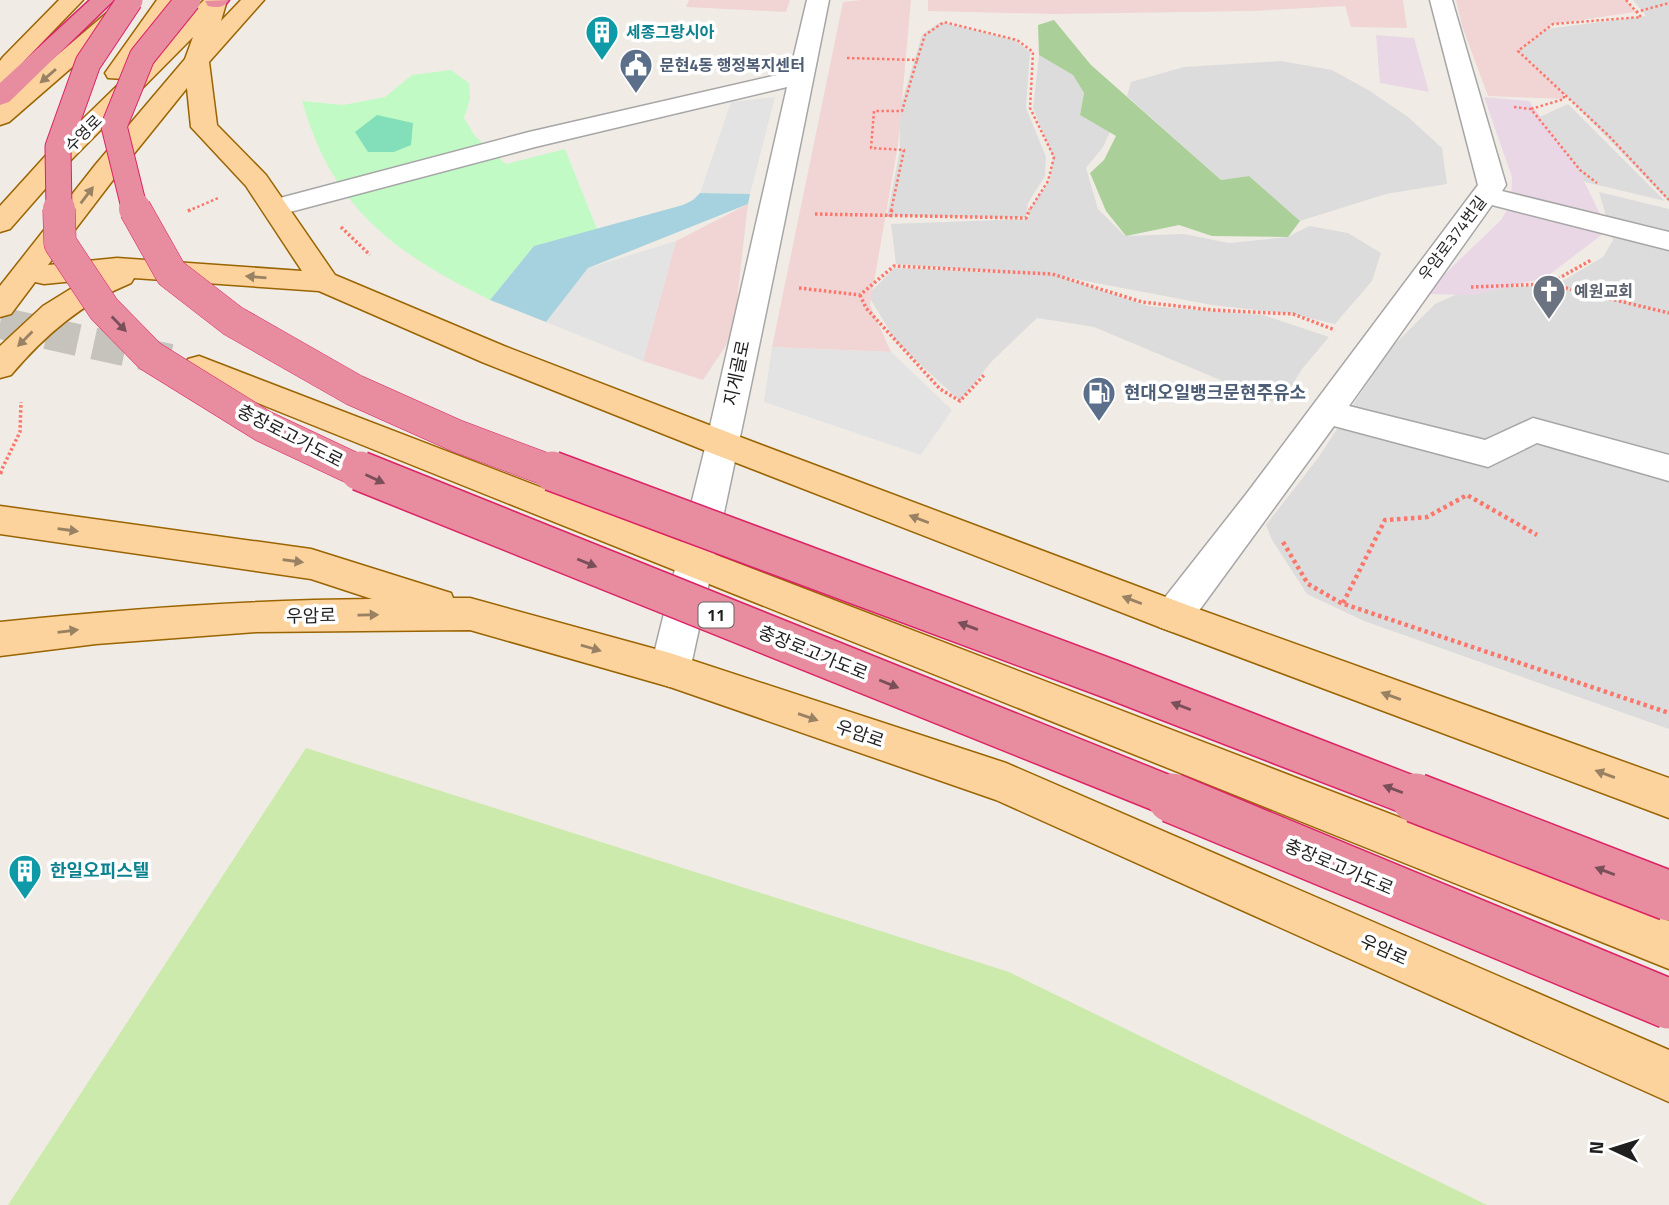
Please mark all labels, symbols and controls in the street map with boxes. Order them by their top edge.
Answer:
building icon: 세종그랑시아 [583,13,621,62]
place label: 세종그랑시아 [626,20,715,44]
public building icon: 문현4동 행정복지센터 [617,46,655,95]
place label: 문현4동 행정복지센터 [660,53,805,77]
one-way arrow [39,68,56,83]
street label: 수영로 [59,109,107,157]
one-way arrow [80,186,94,204]
street label: 우암로374번길 [1412,191,1492,285]
one-way arrow [245,271,267,282]
church icon: 예원교회 [1530,272,1568,321]
place label: 예원교회 [1574,279,1633,303]
one-way arrow [111,316,128,333]
one-way arrow [17,331,33,347]
street label: 지게골로 [716,338,757,408]
fuel station icon: 현대오일뱅크문현주유소 [1080,374,1118,423]
place label: 현대오일뱅크문현주유소 [1124,379,1306,406]
street label: 충장로고가도로 [232,397,348,474]
one-way arrow [365,473,386,484]
one-way arrow [909,513,930,524]
one-way arrow [57,525,79,536]
one-way arrow [282,556,304,567]
one-way arrow [576,558,597,569]
one-way arrow [1121,594,1142,605]
street label: 우암로 [286,602,336,629]
road number: 11 [698,602,734,628]
one-way arrow [357,609,379,621]
street label: 충장로고가도로 [754,618,872,687]
one-way arrow [958,620,979,631]
one-way arrow [57,626,79,637]
one-way arrow [580,643,602,654]
one-way arrow [879,678,900,689]
one-way arrow [1381,690,1402,701]
one-way arrow [1171,701,1192,712]
one-way arrow [798,712,819,722]
street label: 우암로 [832,713,888,754]
one-way arrow [1594,768,1615,779]
one-way arrow [1383,783,1404,794]
street label: 충장로고가도로 [1281,831,1398,902]
building icon: 한일오피스텔 [6,852,44,901]
place label: 한일오피스텔 [50,857,149,884]
one-way arrow [1595,865,1616,876]
street label: 우암로 [1356,927,1412,972]
north arrow [1578,1114,1648,1184]
text: N [1581,1140,1610,1155]

